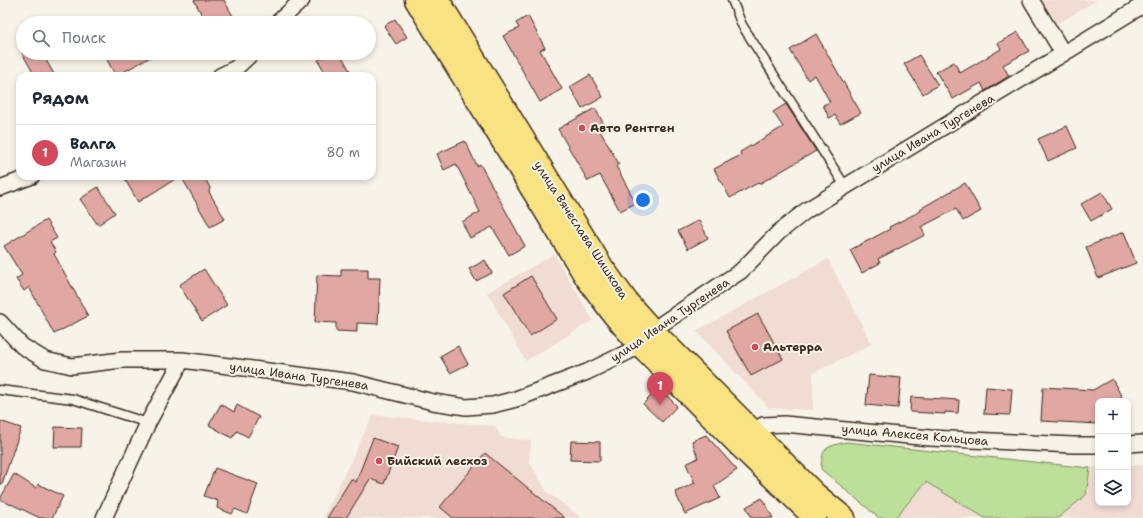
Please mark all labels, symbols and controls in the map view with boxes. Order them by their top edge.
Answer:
search box [16,16,376,60]
icon: search [30,27,52,49]
text: Поиск [62,28,106,48]
text: Рядом [32,87,89,109]
street label: улица Ивана Тургенева [869,90,998,176]
place label: Авто Рентген [590,120,675,136]
marker: Авто Рентген [577,123,587,133]
text: Валга [70,134,116,154]
text: 1 [42,144,48,161]
text: 80 m [326,144,360,161]
text: Магазин [70,154,126,171]
street label: улица Вячеслава Шишкова [530,158,632,303]
your location [633,190,653,210]
street label: улица Ивана Тургенева [607,274,733,366]
place label: Альтерра [763,339,823,355]
marker: Альтерра [750,342,760,352]
street label: улица Ивана Тургенева [229,358,370,394]
pin: 1 [647,372,673,405]
map controls [1095,398,1131,506]
button: + [1095,398,1131,434]
street label: улица Алексея Кольцова [841,421,990,449]
button: − [1095,434,1131,470]
place label: Бийский лесхоз [387,453,488,469]
marker: Бийский лесхоз [374,456,384,466]
button: layers [1095,470,1131,506]

